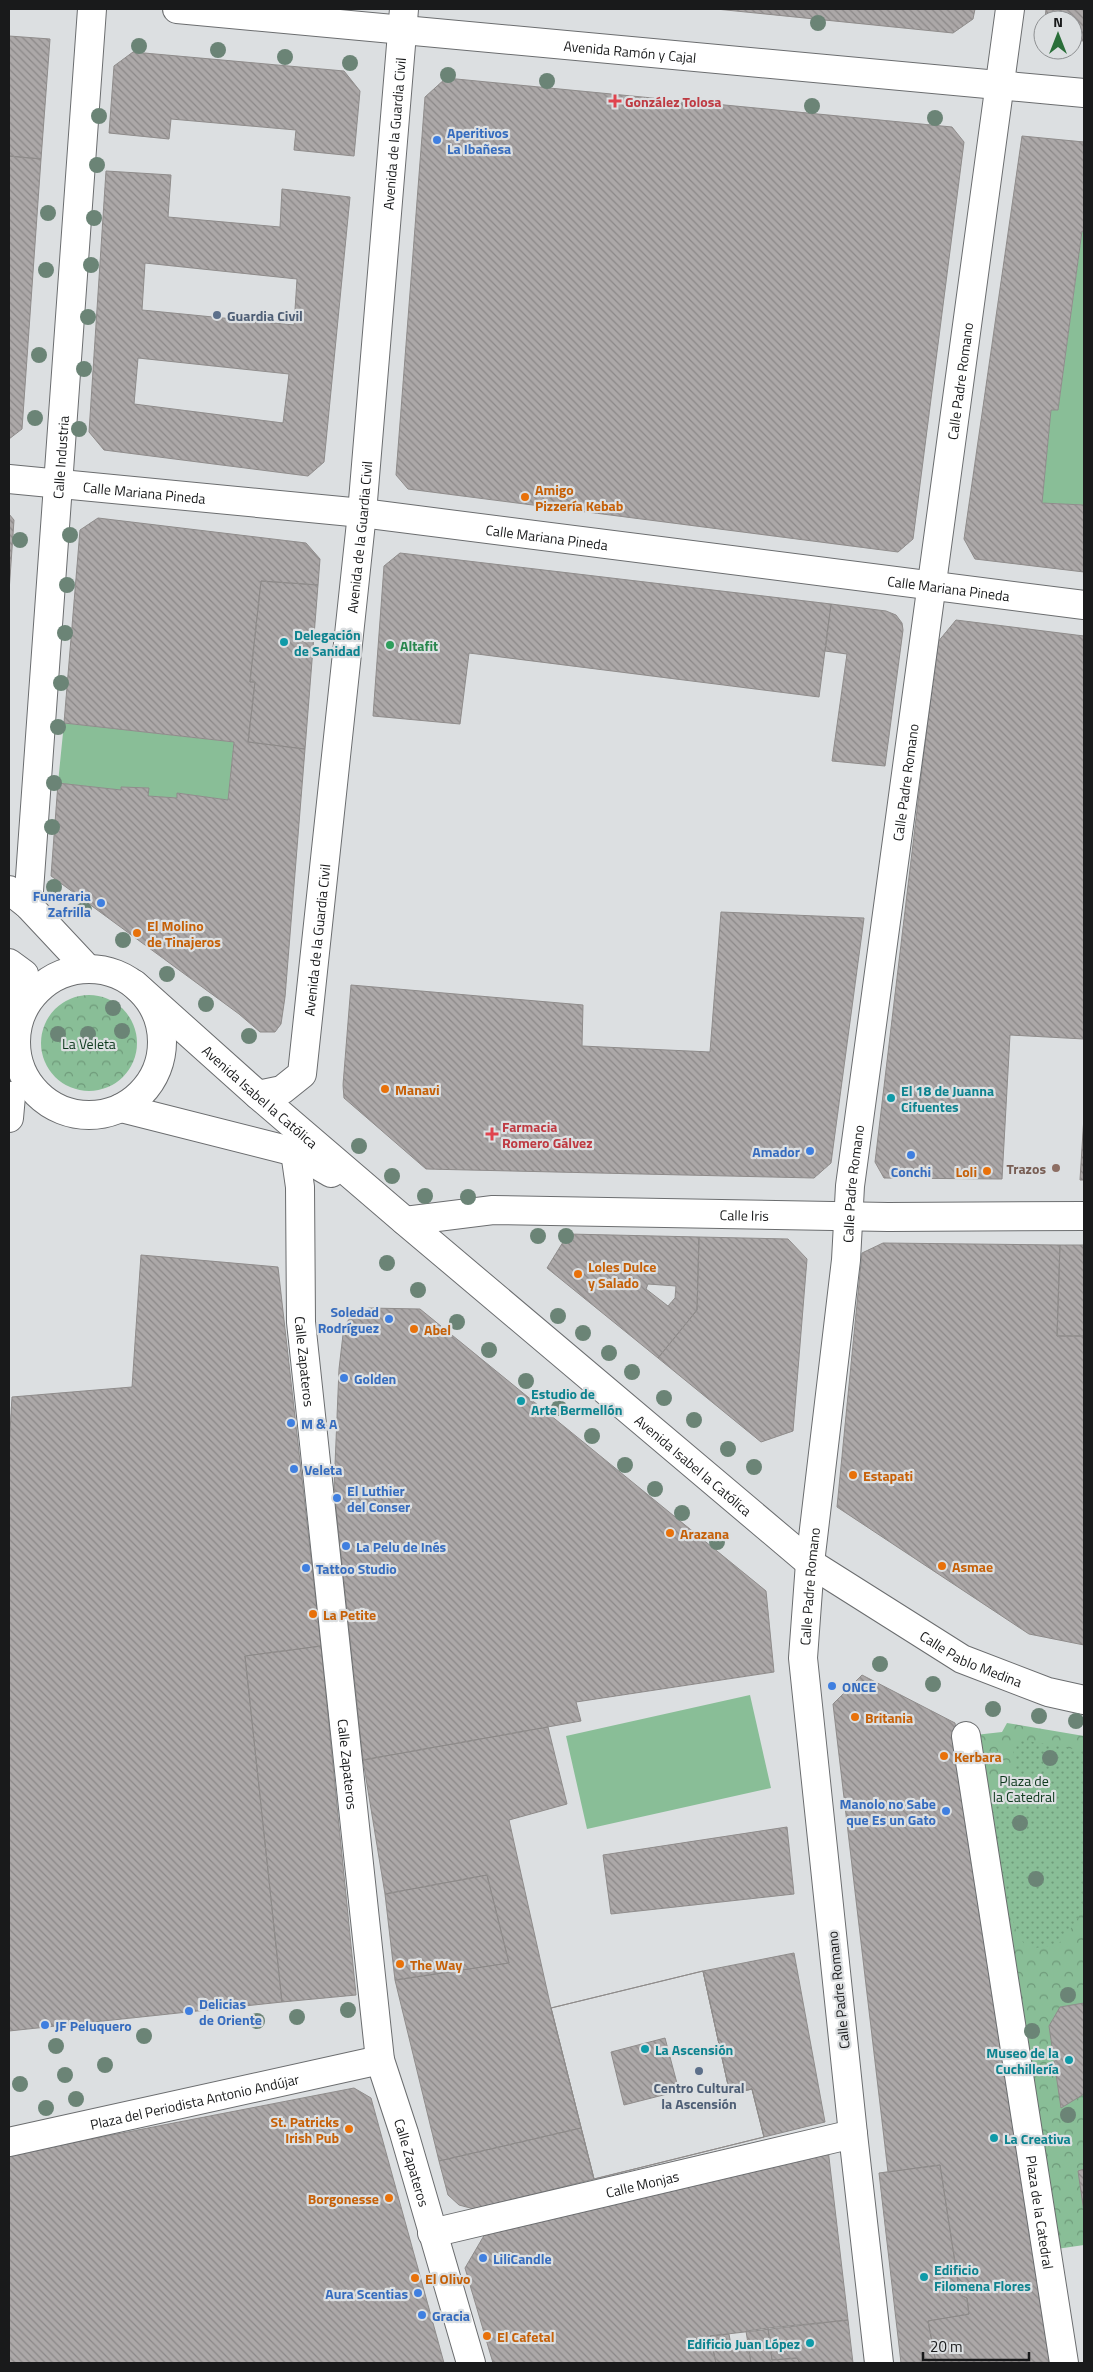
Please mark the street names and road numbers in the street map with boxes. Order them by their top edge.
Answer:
street label: Avenida Ramón y Cajal [563,34,697,68]
street label: Avenida de la Guardia Civil [377,57,410,211]
street label: Calle Padre Romano [941,321,978,441]
street label: Calle Industria [47,415,73,500]
street label: Avenida de la Guardia Civil [341,460,377,614]
street label: Calle Mariana Pineda [82,476,207,508]
street label: Calle Mariana Pineda [484,518,609,555]
street label: Calle Mariana Pineda [886,570,1011,606]
street label: Calle Padre Romano [886,722,923,842]
street label: Avenida de la Guardia Civil [298,863,335,1017]
street label: Avenida Isabel la Católica [198,1040,323,1153]
street label: Calle Padre Romano [836,1124,869,1243]
street label: Calle Iris [719,1204,769,1225]
street label: Calle Zapateros [290,1316,320,1408]
street label: Avenida Isabel la Católica [631,1409,757,1520]
street label: Calle Padre Romano [793,1526,825,1646]
street label: Calle Pablo Medina [916,1625,1025,1692]
street label: Calle Zapateros [333,1718,364,1810]
street label: Calle Padre Romano [821,1930,855,2050]
street label: Plaza del Periodista Antonio Andújar [88,2068,301,2134]
street label: Calle Zapateros [389,2116,435,2209]
street label: Plaza de la Catedral [1021,2154,1060,2271]
street label: Calle Monjas [604,2165,681,2202]

